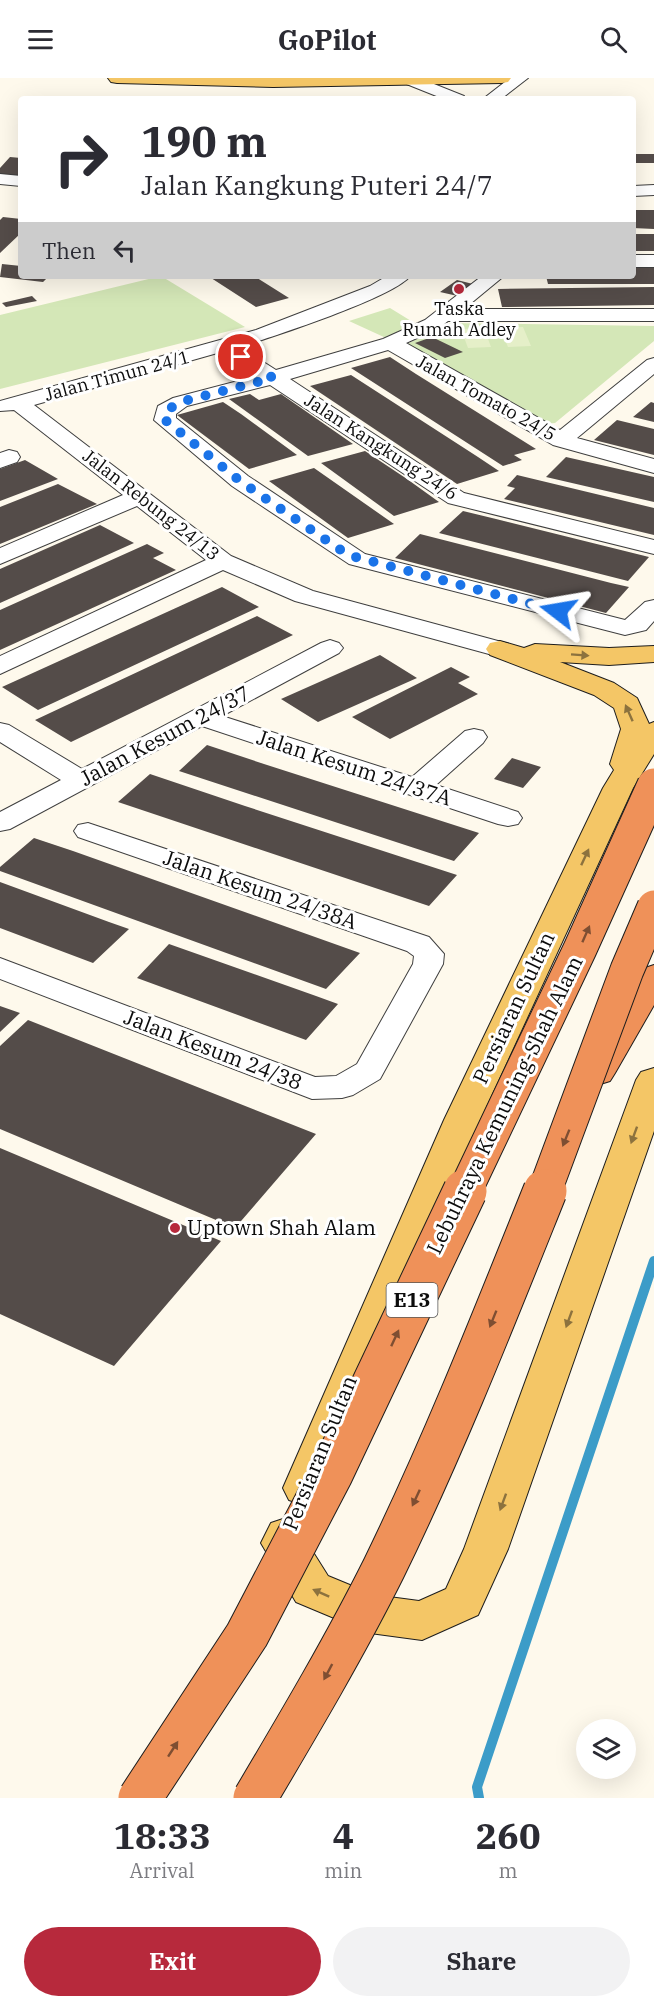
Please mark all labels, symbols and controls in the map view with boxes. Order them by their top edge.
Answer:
text: GoPilot [278,22,376,57]
icon: menu [24,23,57,56]
icon: search [597,23,630,56]
text: 190 m [141,114,267,169]
icon: right [42,120,120,198]
text: Jalan Kangkung Puteri 24/7 [141,167,493,202]
icon: left [108,234,141,267]
text: Then [42,236,96,265]
marker: Taska Rumah Adley [452,282,466,296]
place label: Taska Rumah Adley [402,297,516,341]
pin [215,331,266,382]
icon: arrive [224,340,257,373]
street label: Jalan Timun 24/1 [42,345,192,406]
street label: Jalan Tomato 24/5 [412,350,560,446]
street label: Jalan Kangkung 24/6 [300,388,462,505]
street label: Jalan Rebung 24/13 [78,444,224,565]
position arrow [526,579,590,643]
one-way arrow [570,650,589,660]
street label: Jalan Kesum 24/37 [75,678,254,792]
one-way arrow [625,704,634,721]
street label: Jalan Kesum 24/37A [253,722,456,812]
street label: Jalan Kesum 24/38A [160,843,362,936]
one-way arrow [580,847,590,865]
one-way arrow [582,926,591,943]
street label: Persiaran Sultan [466,927,561,1088]
street label: Lebuhraya Kemuning-Shah Alam [420,951,589,1258]
street label: Jalan Kesum 24/38 [120,1002,307,1096]
one-way arrow [629,1126,639,1144]
one-way arrow [561,1130,571,1148]
place label: Uptown Shah Alam [187,1213,376,1241]
marker: Uptown Shah Alam [168,1221,182,1235]
road number: E13 [386,1283,438,1317]
one-way arrow [488,1310,497,1328]
one-way arrow [563,1310,573,1328]
one-way arrow [390,1329,399,1346]
street label: Persiaran Sultan [275,1371,363,1534]
one-way arrow [411,1490,421,1508]
one-way arrow [497,1493,507,1511]
one-way arrow [311,1588,329,1598]
one-way arrow [323,1664,333,1681]
map controls [576,1719,636,1779]
button: layers [576,1719,636,1779]
one-way arrow [167,1741,178,1758]
text: 18:33 [113,1812,211,1859]
text: 4 [332,1812,354,1859]
text: 260 [476,1812,541,1859]
text: Arrival [130,1857,195,1884]
text: min [324,1857,362,1884]
text: m [499,1857,518,1884]
button: Exit [24,1927,321,1996]
button: Share [333,1927,630,1996]

